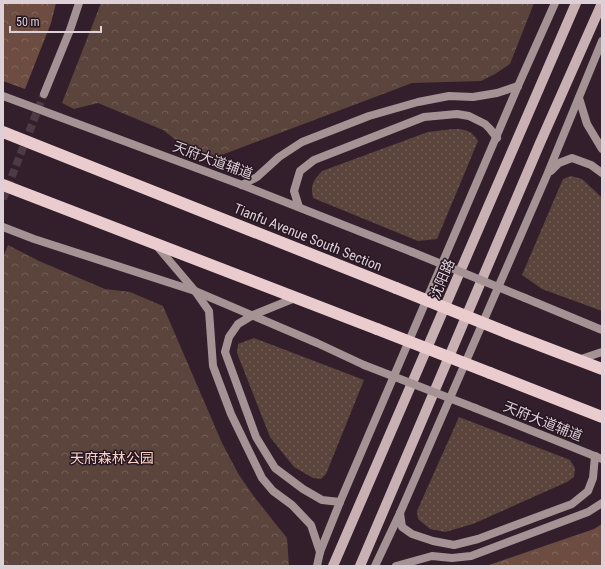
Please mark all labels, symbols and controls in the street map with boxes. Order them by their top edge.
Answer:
scale bar [10,8,101,34]
text: 50 m [16,15,40,29]
street label: 天府大道辅道 [171,138,255,182]
street label: Tianfu Avenue South Section [232,200,384,274]
street label: 沈阳路 [426,257,458,301]
street label: 天府大道辅道 [501,398,585,444]
park label: 天府森林公园 [70,450,154,466]

